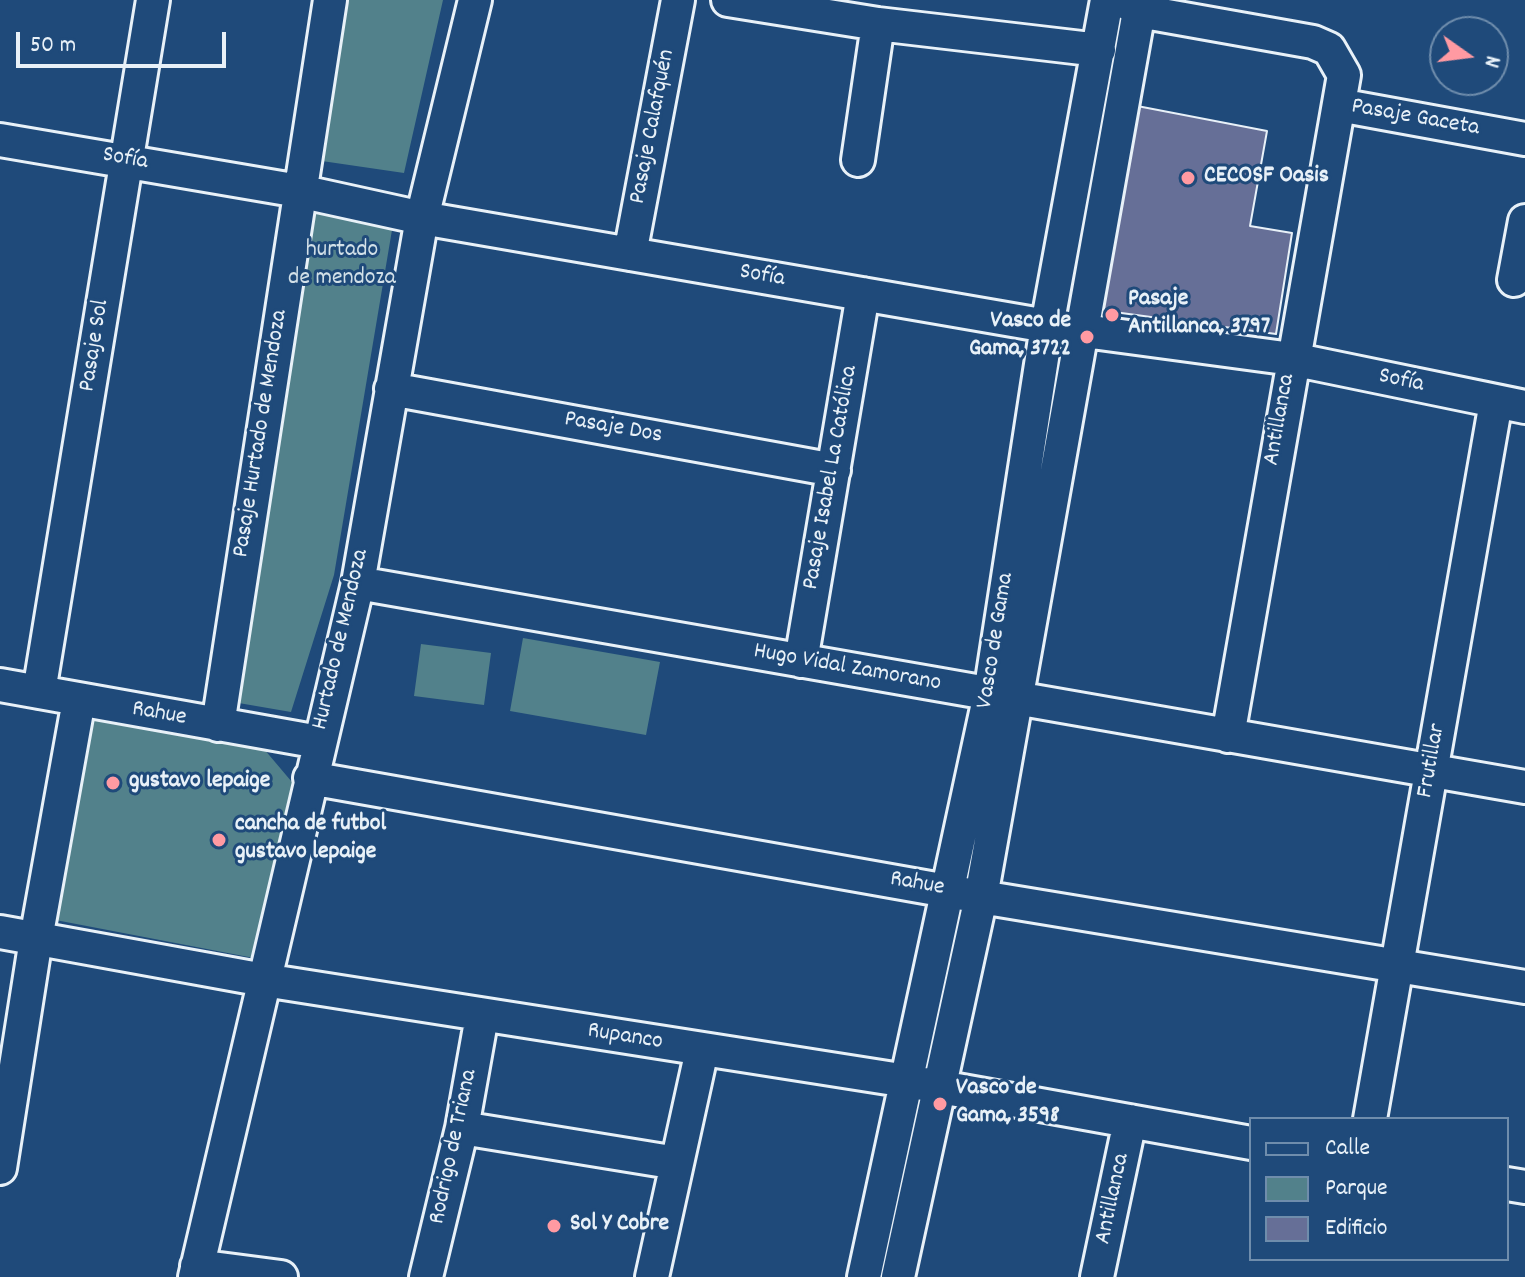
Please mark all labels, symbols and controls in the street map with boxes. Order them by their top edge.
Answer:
scale bar [20,16,230,66]
north arrow [1429,16,1509,96]
text: 50 m [30,29,76,63]
street label: Pasaje Calafquén [625,47,683,207]
text: N [1474,52,1507,70]
street label: Pasaje Gaceta [1349,94,1481,144]
street label: Sofía [100,142,150,178]
place label: CECOSF Oasis [1204,164,1329,192]
marker: CECOSF Oasis [1179,169,1197,187]
park label: hurtado de mendoza [288,238,396,294]
street label: Sofía [737,259,787,295]
place label: Pasaje Antillanca, 3797 [1128,287,1270,343]
street label: Pasaje Sol [75,298,117,394]
marker: Pasaje Antillanca, 3797 [1103,306,1121,324]
street label: Pasaje Hurtado de Mendoza [228,308,296,560]
place label: Vasco de Gama, 3722 [969,309,1071,365]
marker: Vasco de Gama, 3722 [1078,328,1096,346]
street label: Sofía [1376,363,1426,401]
street label: Pasaje Isabel La Católica [798,364,866,592]
street label: Antillanca [1259,372,1303,468]
street label: Pasaje Dos [562,406,664,452]
street label: Hurtado de Mendoza [307,547,377,733]
street label: Vasco de Gama [972,571,1022,711]
street label: Hugo Vidal Zamorano [751,638,943,700]
street label: Rahue [129,696,189,734]
street label: Frutillar [1412,722,1454,800]
place label: gustavo lepaige [129,769,270,797]
marker: gustavo lepaige [104,774,122,792]
place label: cancha de futbol gustavo lepaige [235,812,386,868]
marker: cancha de futbol gustavo lepaige [210,831,228,849]
street label: Rahue [887,866,947,904]
street label: Rupanco [585,1018,665,1058]
street label: Rodrigo de Triana [425,1067,485,1227]
place label: Vasco de Gama, 3598 [956,1076,1060,1132]
marker: Vasco de Gama, 3598 [931,1095,949,1113]
legend [1249,1117,1509,1261]
text: Calle [1325,1132,1370,1166]
street label: Antillanca [1090,1151,1138,1247]
text: Parque [1325,1172,1388,1206]
place label: Sol Y Cobre [570,1212,669,1240]
text: Edificio [1325,1212,1387,1246]
marker: Sol Y Cobre [545,1217,563,1235]

